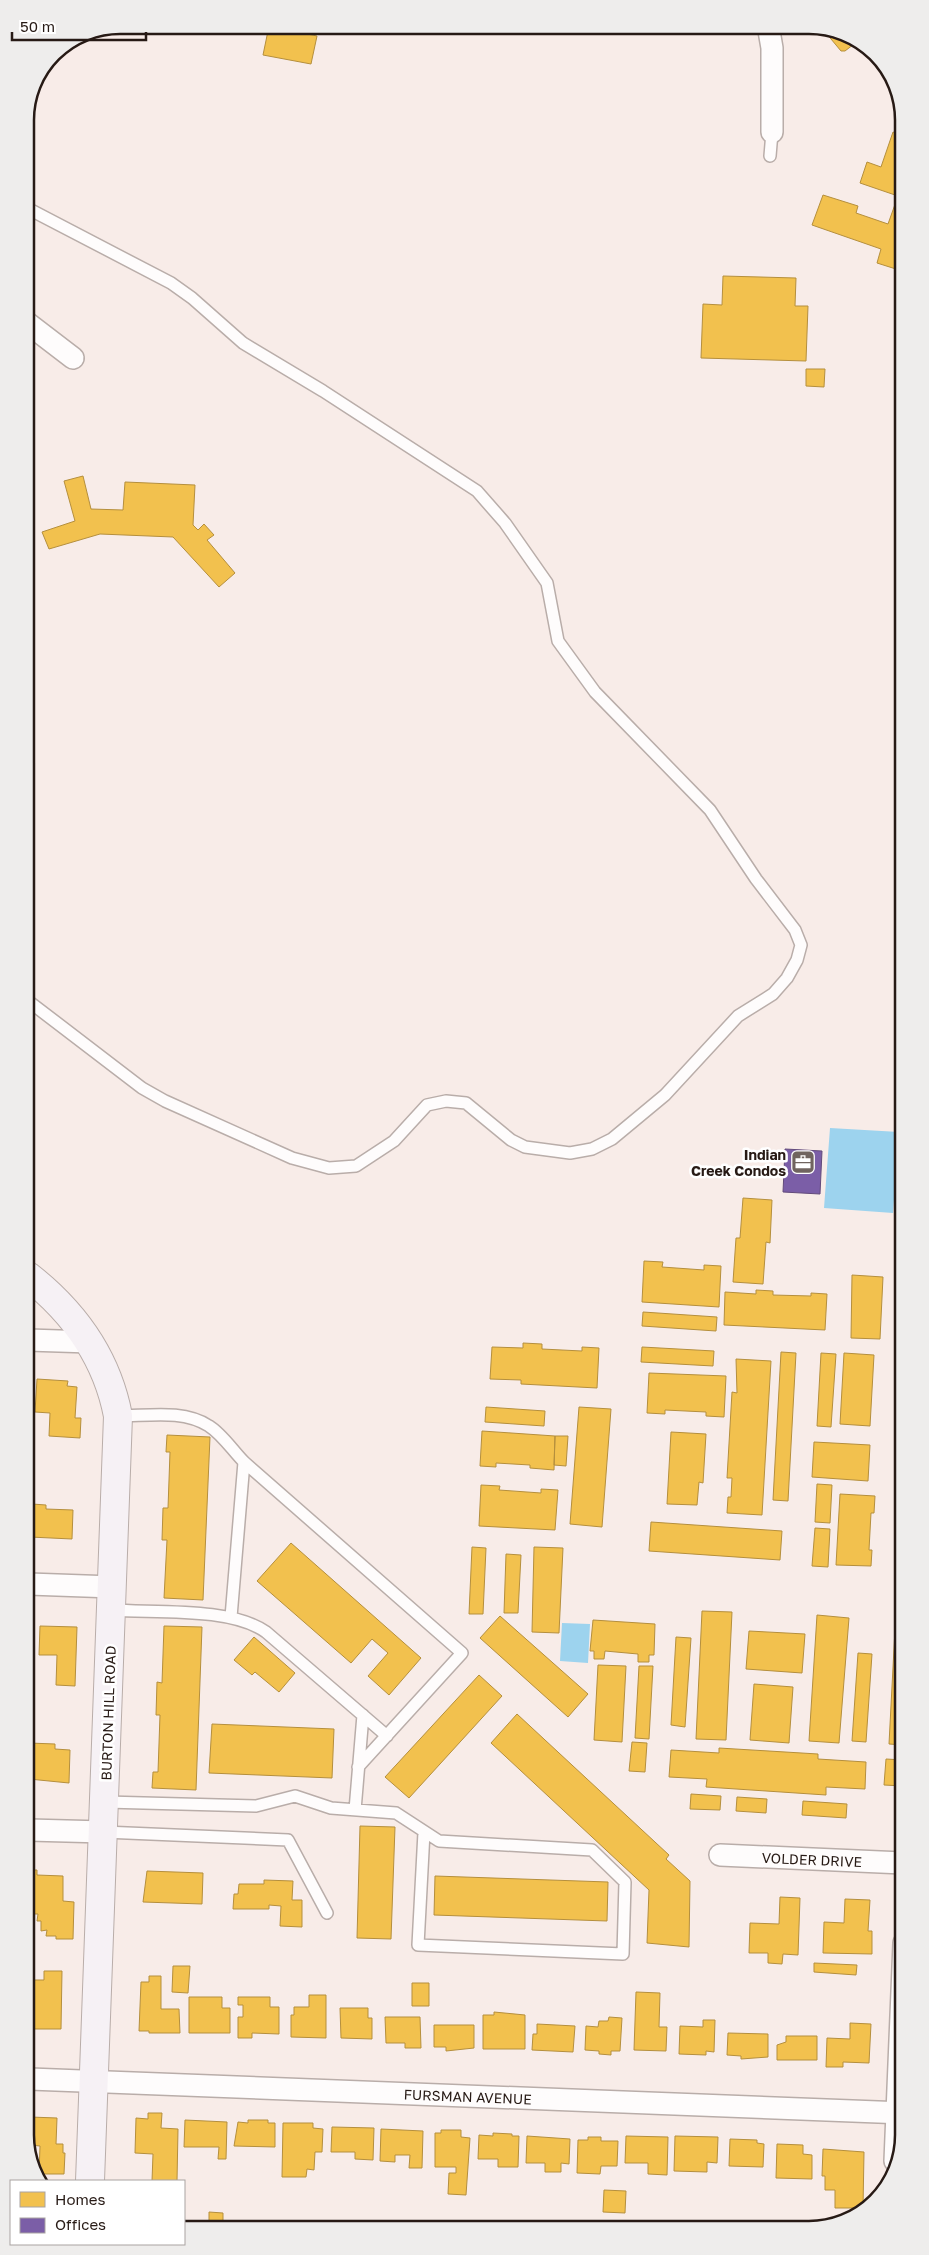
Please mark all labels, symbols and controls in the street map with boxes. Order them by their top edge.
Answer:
scale bar [12,10,146,42]
text: 50 m [20,17,55,35]
place label: Indian Creek Condos [691,1146,786,1179]
office icon: Indian Creek Condos [790,1149,816,1175]
street label: BURTON HILL ROAD [97,1645,119,1781]
street label: VOLDER DRIVE [761,1848,863,1870]
street label: FURSMAN AVENUE [403,2085,532,2107]
legend [10,2180,185,2245]
text: Homes [55,2190,105,2208]
text: Offices [55,2215,106,2233]

